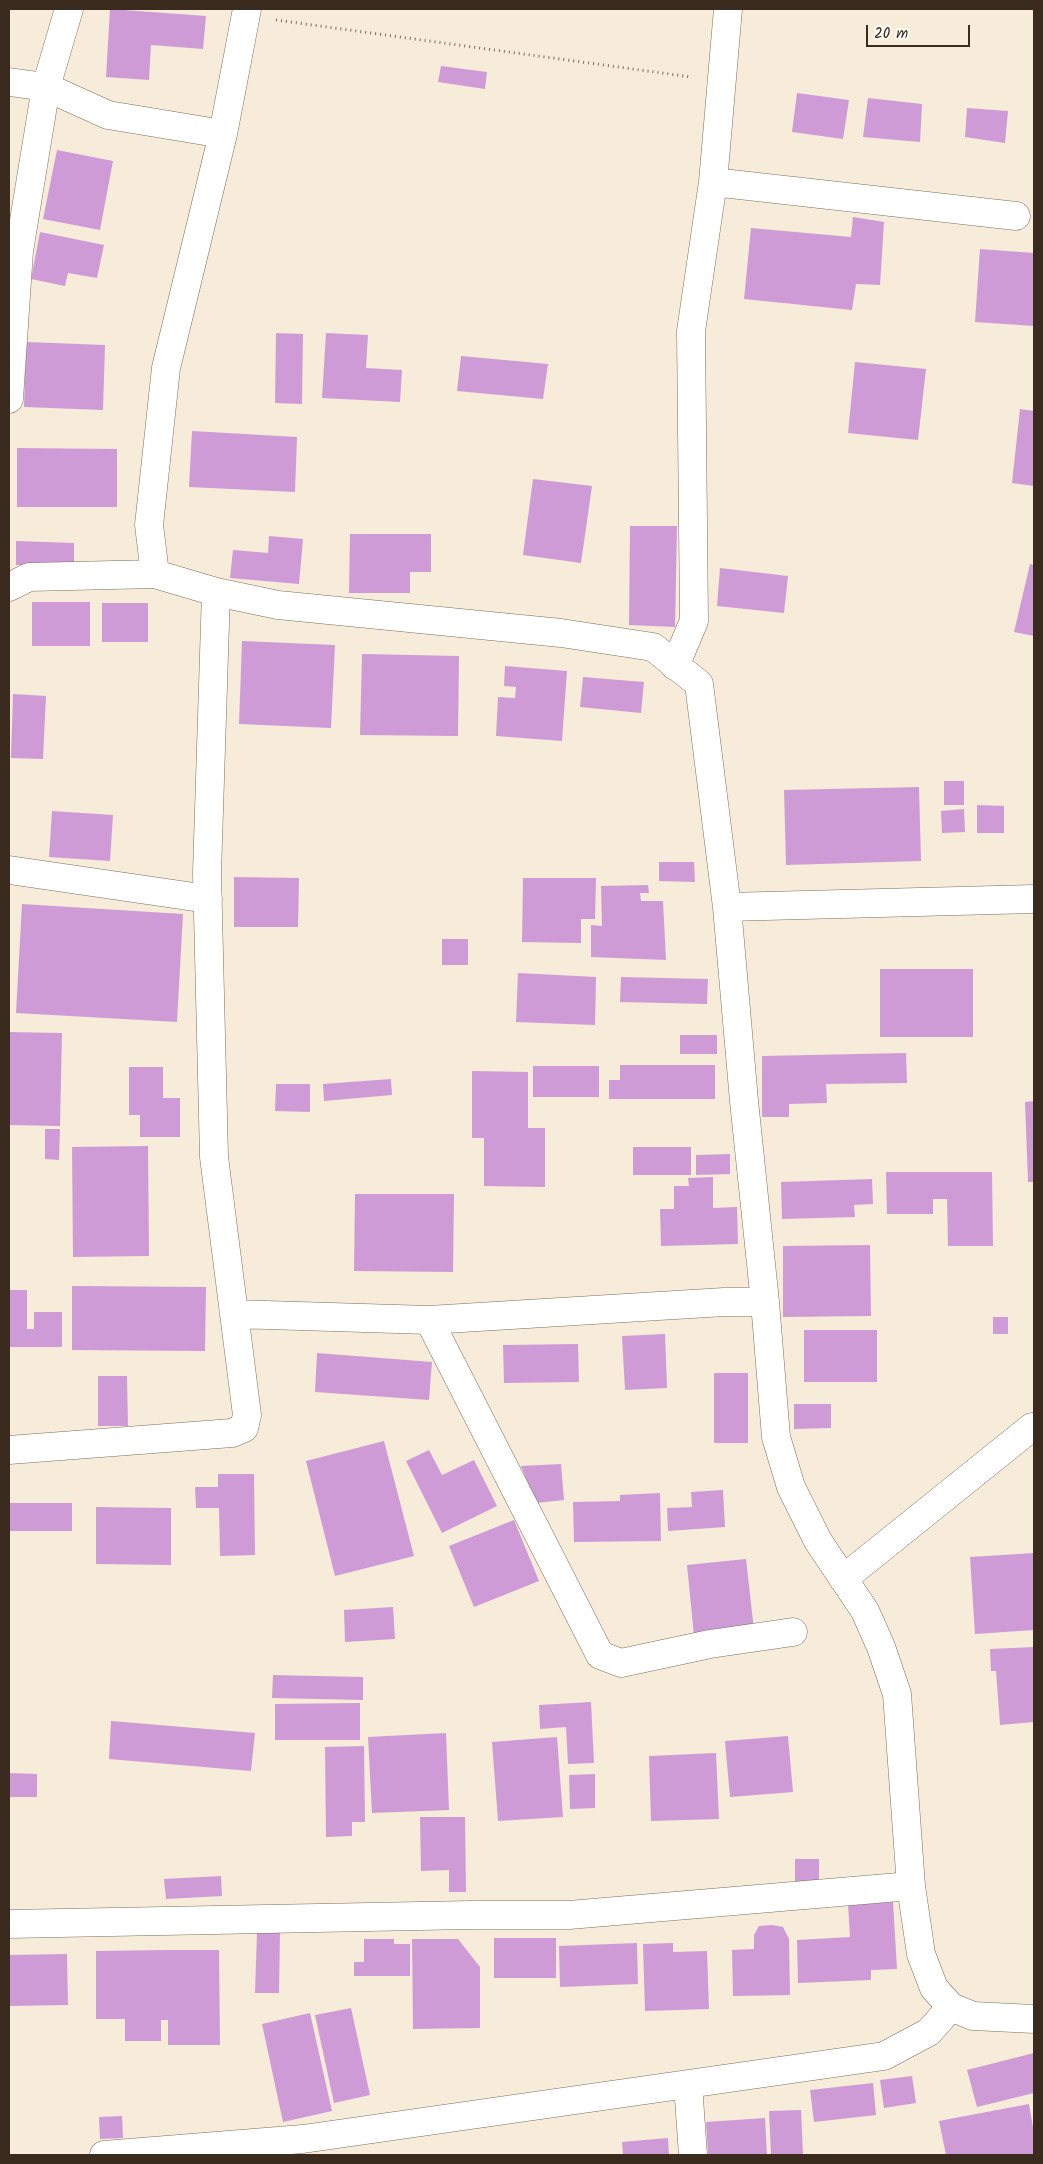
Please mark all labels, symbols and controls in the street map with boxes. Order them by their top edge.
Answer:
scale bar [868,15,972,47]
text: 20 m [874,22,908,46]

